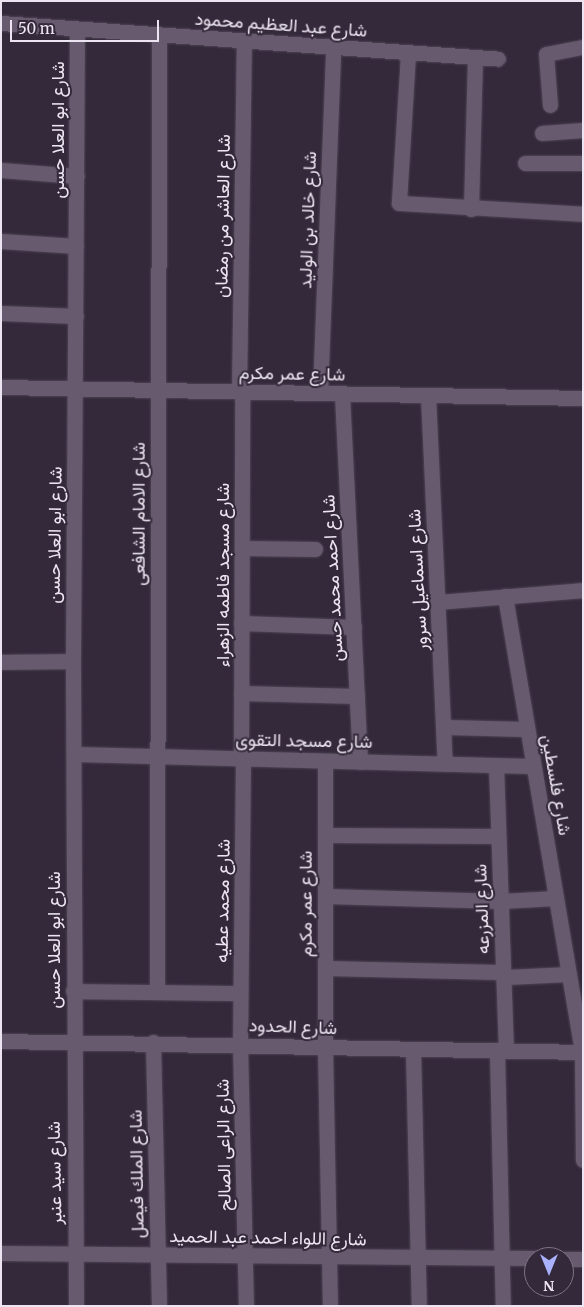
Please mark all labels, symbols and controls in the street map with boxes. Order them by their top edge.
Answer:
street label: شارع عبد العظيم محمود [194,8,368,42]
scale bar [12,10,161,42]
text: 50 m [18,19,55,38]
street label: شارع ابو العلا حسن [47,61,69,199]
street label: شارع العاشر من رمضان [211,134,235,298]
street label: شارع خالد بن الوليد [295,151,321,289]
street label: شارع عمر مكرم [239,362,345,386]
street label: شارع الامام الشافعى [128,442,150,586]
street label: شارع ابو العلا حسن [43,466,67,604]
street label: شارع مسجد فاطمه الزهراء [212,483,234,667]
street label: شارع احمد محمد حسن [318,494,348,662]
street label: شارع اسماعيل سرور [404,509,432,651]
street label: شارع مسجد التقوى [235,729,373,753]
street label: شارع فلسطين [537,733,575,837]
street label: شارع محمد عطيه [211,839,235,963]
street label: شارع عمر مكرم [295,851,317,957]
street label: شارع المزرعه [470,863,494,955]
street label: شارع ابو العلا حسن [43,871,65,1009]
street label: شارع الحدود [249,1015,337,1039]
street label: شارع الراعى الصالح [212,1079,236,1211]
street label: شارع الملك فيصل [125,1109,149,1239]
street label: شارع سيد عنبر [43,1121,67,1225]
street label: شارع اللواء احمد عبد الحميد [169,1225,367,1251]
north arrow [524,1247,574,1297]
text: N [543,1277,555,1295]

